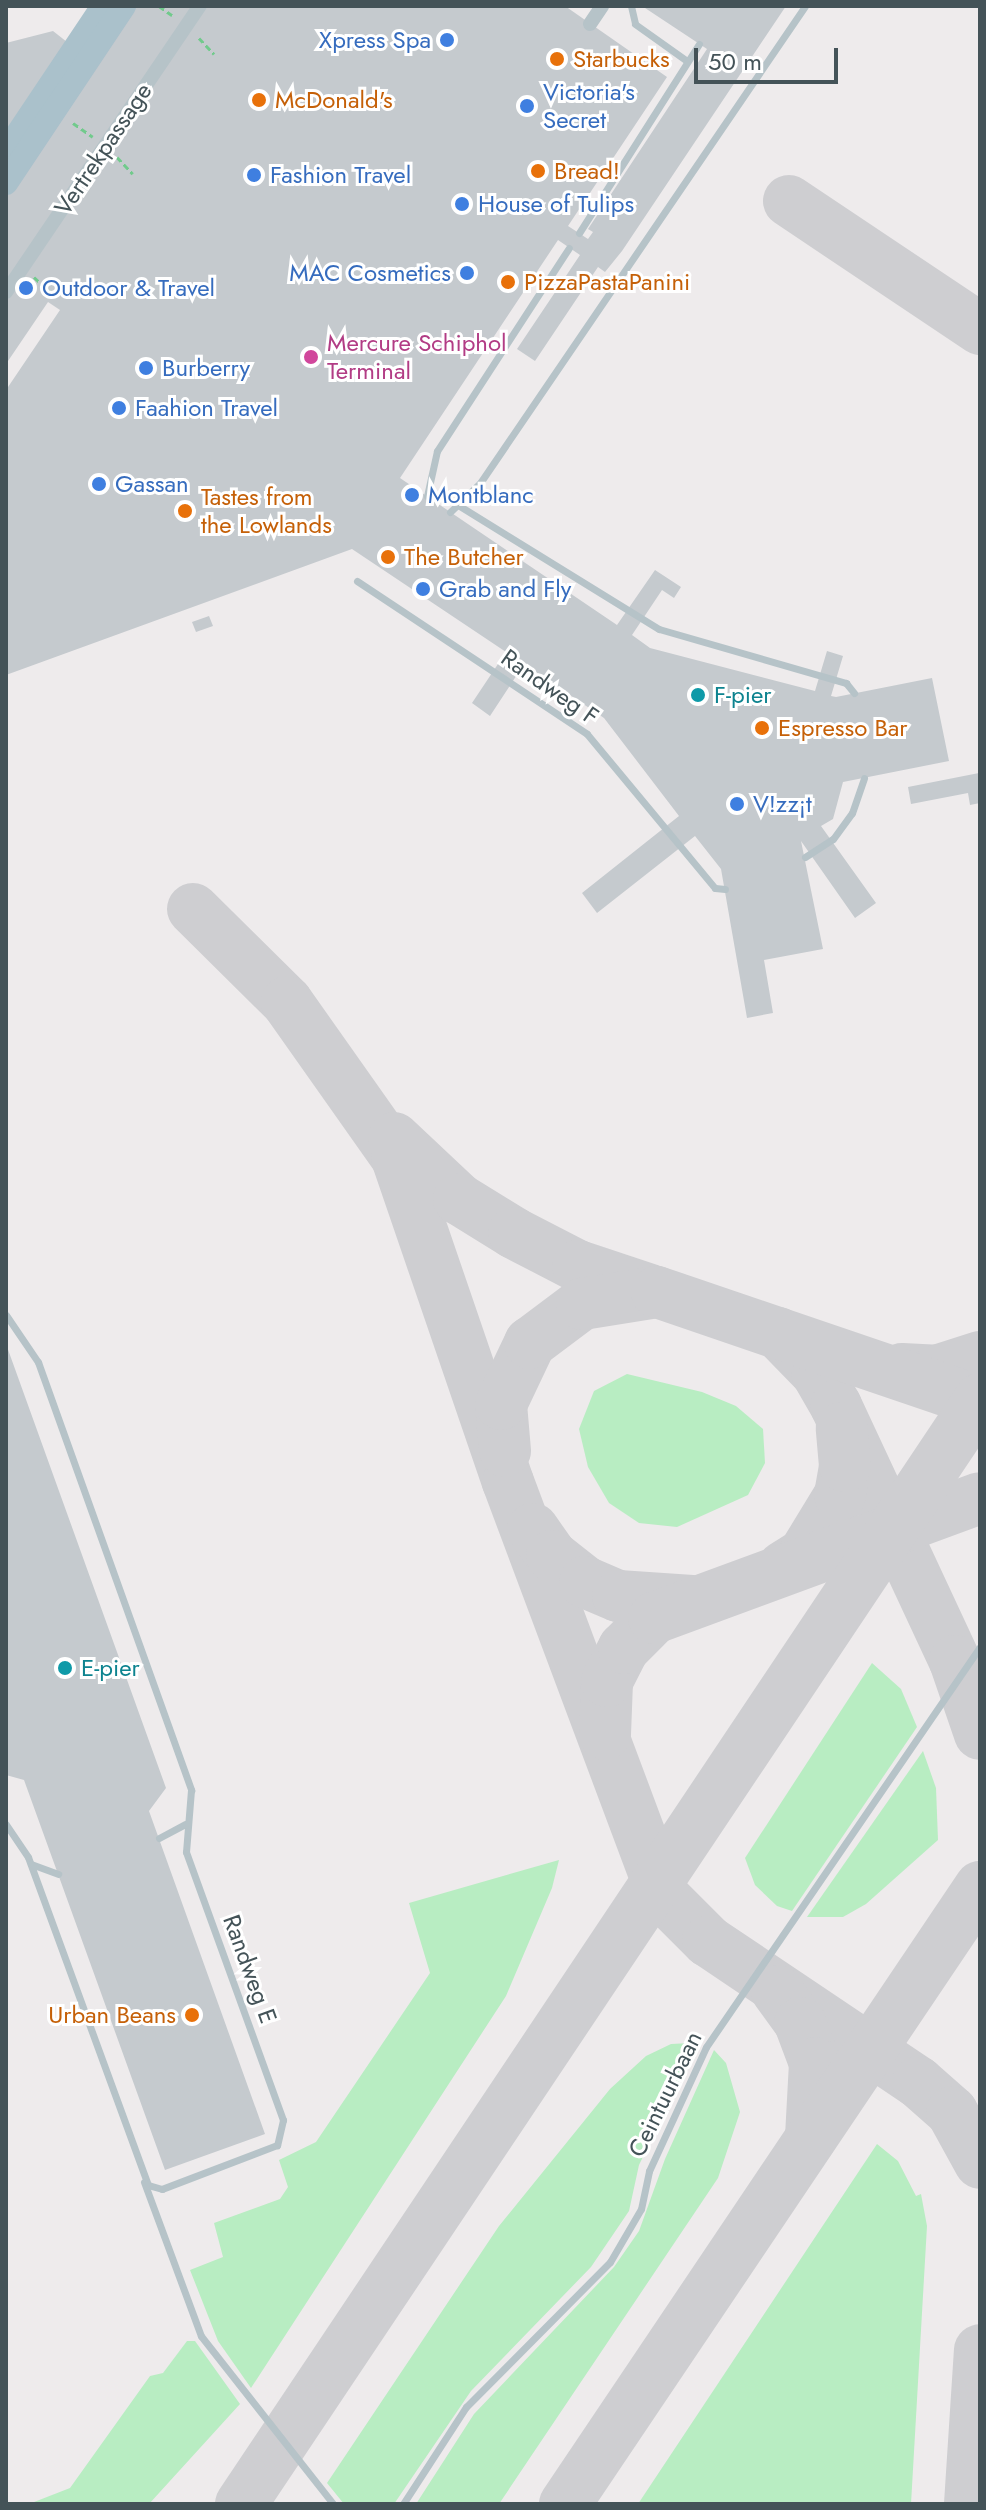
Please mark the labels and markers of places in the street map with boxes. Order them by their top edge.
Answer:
place label: Xpress Spa [319,26,431,54]
marker: Xpress Spa [438,31,456,49]
place label: Starbucks [573,45,670,73]
marker: Starbucks [548,50,566,68]
place label: Victoria's Secret [543,78,635,134]
place label: McDonald's [275,86,393,114]
marker: McDonald's [250,91,268,109]
marker: Victoria's Secret [518,97,536,115]
place label: Bread! [554,157,620,185]
place label: Fashion Travel [270,161,411,189]
marker: Bread! [529,162,547,180]
marker: Fashion Travel [245,166,263,184]
place label: House of Tulips [478,190,634,218]
marker: House of Tulips [453,195,471,213]
place label: MAC Cosmetics [289,259,451,287]
marker: MAC Cosmetics [458,264,476,282]
place label: PizzaPastaPanini [524,268,690,296]
marker: PizzaPastaPanini [499,273,517,291]
place label: Outdoor & Travel [42,274,215,302]
marker: Outdoor & Travel [17,279,35,297]
place label: Mercure Schiphol Terminal [327,329,507,385]
marker: Mercure Schiphol Terminal [302,348,320,366]
place label: Burberry [162,354,250,382]
marker: Burberry [137,359,155,377]
place label: Faahion Travel [135,394,278,422]
marker: Faahion Travel [110,399,128,417]
place label: Gassan [115,470,189,498]
marker: Gassan [90,475,108,493]
place label: Montblanc [428,481,534,509]
place label: Tastes from the Lowlands [201,483,332,539]
marker: Montblanc [403,486,421,504]
marker: Tastes from the Lowlands [176,502,194,520]
place label: The Butcher [404,543,524,571]
marker: The Butcher [379,548,397,566]
place label: Grab and Fly [439,575,571,603]
marker: Grab and Fly [414,580,432,598]
place label: F-pier [714,681,772,709]
marker: F-pier [689,686,707,704]
place label: Espresso Bar [778,714,908,742]
marker: Espresso Bar [753,719,771,737]
place label: V!zz¡t [753,790,812,818]
marker: V!zz¡t [728,795,746,813]
place label: E-pier [81,1654,140,1682]
marker: E-pier [56,1659,74,1677]
place label: Urban Beans [48,2001,176,2029]
marker: Urban Beans [183,2006,201,2024]

